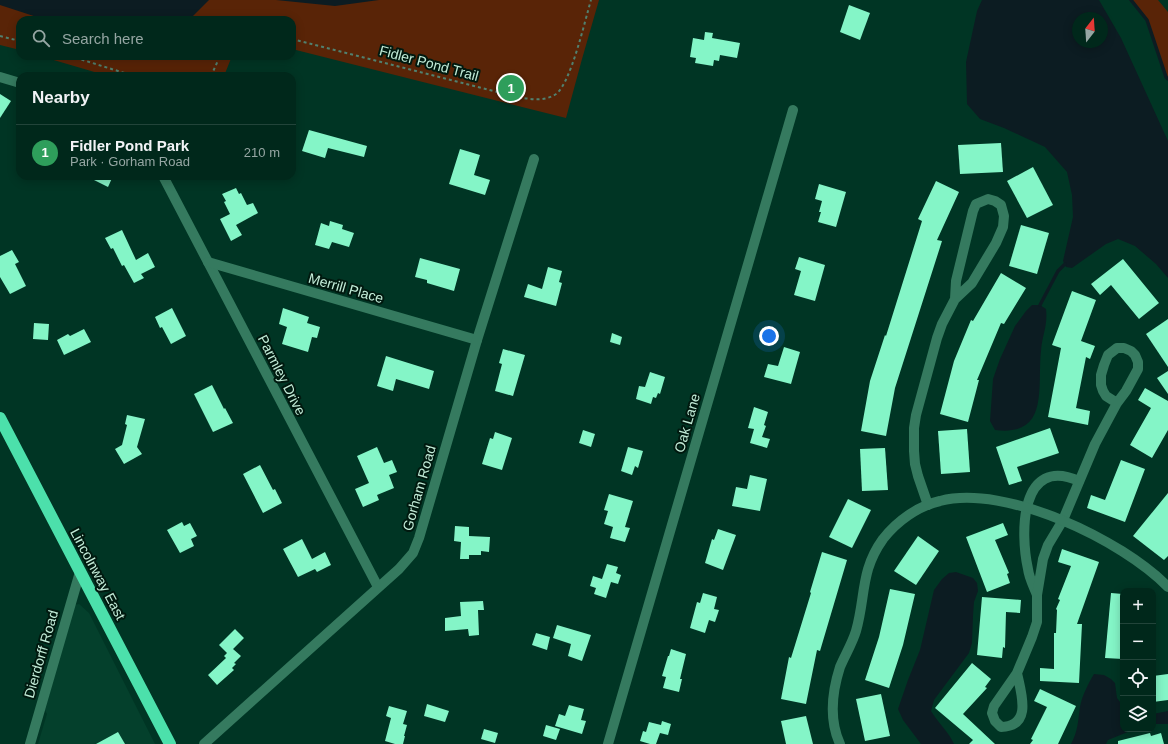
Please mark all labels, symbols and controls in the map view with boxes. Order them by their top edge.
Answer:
north arrow [1072,12,1108,48]
search box [16,16,296,60]
icon: search [30,27,52,49]
text: Search here [62,30,144,47]
street label: Fidler Pond Trail [378,42,480,84]
pin: 1 [498,73,524,103]
text: Nearby [32,88,90,107]
text: Fidler Pond Park [70,137,189,154]
text: 1 [41,145,49,160]
text: 210 m [244,145,280,160]
text: Park · Gorham Road [70,154,190,169]
street label: Merrill Place [307,270,385,306]
your location [759,326,779,346]
street label: Parmley Drive [255,332,309,418]
street label: Oak Lane [671,391,703,454]
street label: Gorham Road [399,444,439,532]
street label: Lincolnway East [67,526,129,623]
map controls [1120,588,1156,732]
button: + [1120,588,1156,624]
street label: Dierdorff Road [21,608,61,700]
button: − [1120,624,1156,660]
button: locate [1120,660,1156,696]
button: layers [1120,696,1156,732]

